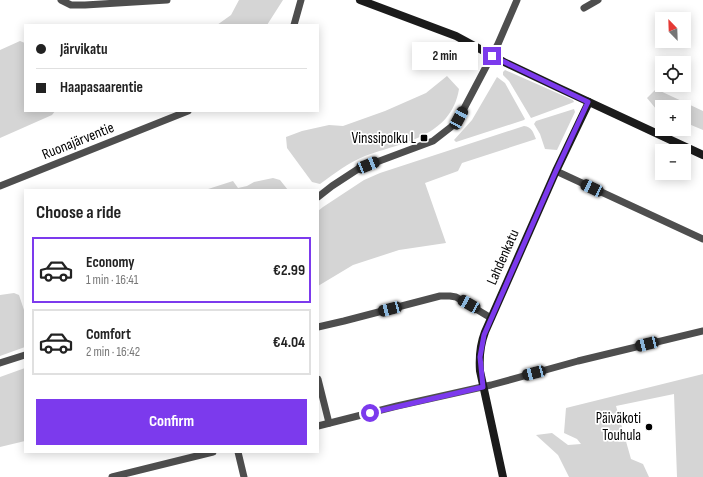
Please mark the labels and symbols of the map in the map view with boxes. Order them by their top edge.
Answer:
north arrow [655,12,691,48]
callout: 2 min [412,42,478,70]
route end [483,47,501,65]
car [448,105,470,131]
street label: Ruonajärventie [39,118,117,164]
place label: Vinssipolku L [351,129,416,148]
marker: Vinssipolku L [419,133,429,143]
car [355,155,381,175]
car [579,177,605,199]
street label: Lahdenkatu [482,226,524,288]
car [456,293,482,315]
car [377,300,403,318]
car [634,335,660,353]
car [521,364,547,382]
route start [361,404,379,422]
place label: Päiväkoti Touhula [596,409,641,445]
marker: Päiväkoti Touhula [644,422,654,432]

